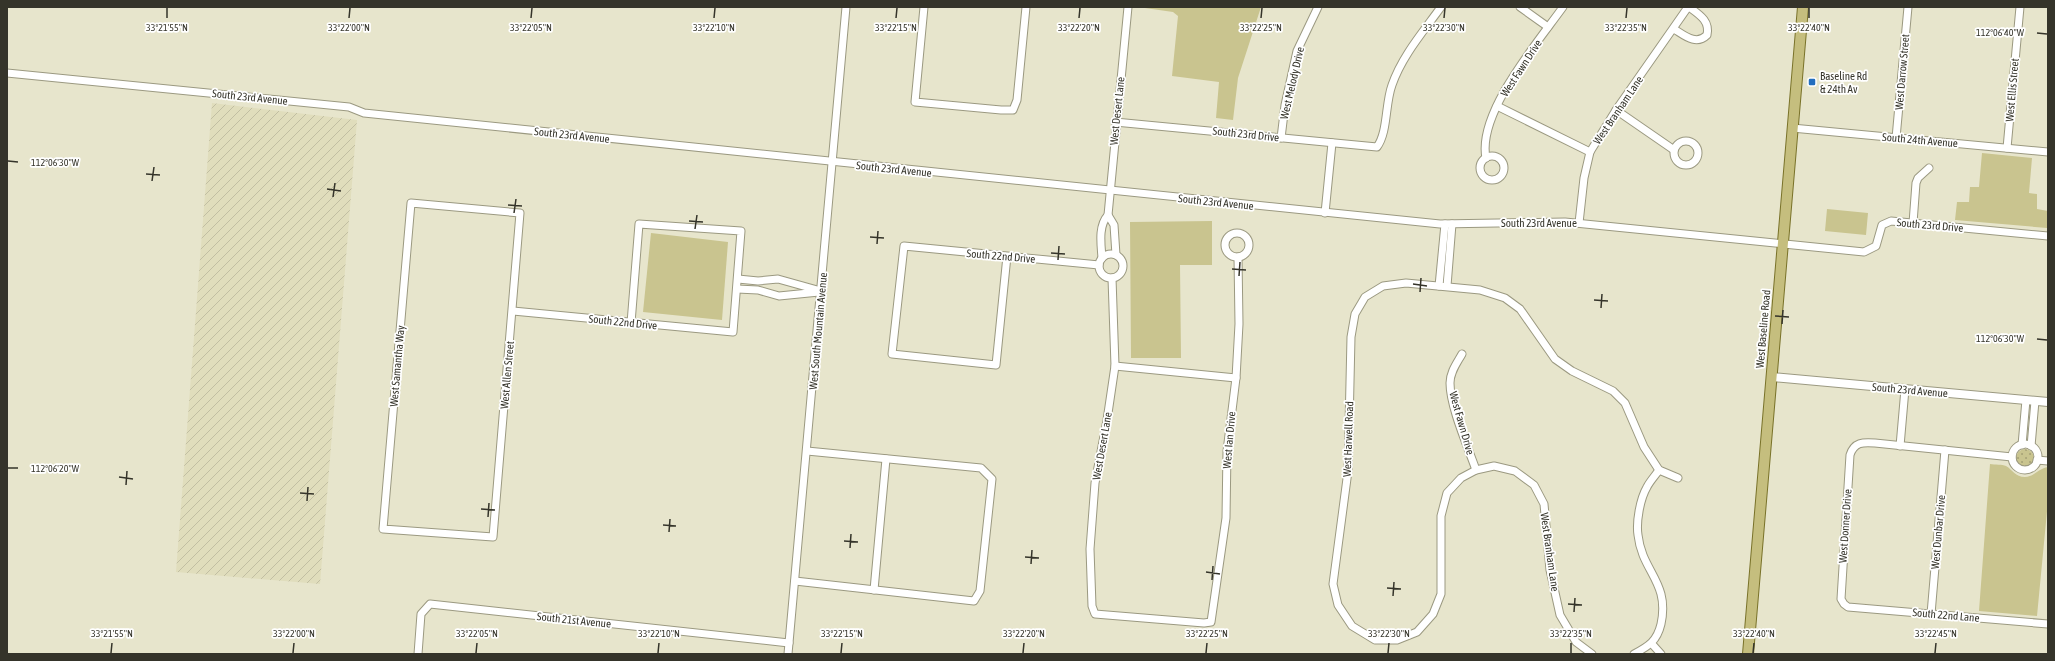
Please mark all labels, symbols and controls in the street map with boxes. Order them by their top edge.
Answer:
text: 33°21'55"N [146,22,188,33]
text: 33°22'00"N [328,22,370,33]
text: 33°22'05"N [510,22,552,33]
text: 33°22'10"N [693,22,735,33]
text: 33°22'15"N [875,22,917,33]
text: 33°22'20"N [1058,22,1100,33]
text: 33°22'25"N [1240,22,1282,33]
text: 33°22'30"N [1423,22,1465,33]
text: 33°22'35"N [1605,22,1647,33]
text: 33°22'40"N [1788,22,1830,33]
text: 112°06'40"W [1976,27,2025,38]
street label: West Darrow Street [1893,34,1911,110]
street label: West Fawn Drive [1498,37,1544,99]
street label: West Melody Drive [1278,46,1306,120]
street label: West Ellis Street [2003,58,2021,122]
place label: Baseline Rd & 24th Av [1820,70,1867,95]
street label: West Branham Lane [1591,74,1645,146]
street label: West Desert Lane [1107,76,1127,146]
marker: Baseline Rd & 24th Av [1807,77,1817,87]
street label: South 23rd Avenue [212,87,288,107]
street label: South 23rd Avenue [534,125,610,145]
street label: South 23rd Drive [1212,125,1280,143]
street label: South 24th Avenue [1882,131,1958,149]
text: 112°06'30"W [31,157,80,168]
street label: South 23rd Avenue [856,159,932,179]
street label: South 23rd Avenue [1178,192,1254,212]
street label: South 23rd Drive [1896,216,1964,234]
street label: South 23rd Avenue [1501,217,1577,229]
street label: South 22nd Drive [966,247,1036,265]
street label: West South Mountain Avenue [807,272,829,390]
street label: West Baseline Road [1754,289,1772,369]
street label: South 22nd Drive [588,312,658,332]
street label: West Samantha Way [387,324,407,407]
text: 112°06'30"W [1976,333,2025,344]
street label: West Allen Street [498,340,516,410]
street label: South 23rd Avenue [1872,381,1948,399]
street label: West Fawn Drive [1447,390,1477,456]
street label: West Harwell Road [1341,401,1355,477]
street label: West Desert Lane [1090,411,1114,481]
street label: West Ian Drive [1221,411,1237,469]
text: 112°06'20"W [31,463,80,474]
street label: West Donner Drive [1836,489,1854,563]
street label: West Dunbar Drive [1929,494,1947,570]
street label: West Branham Lane [1539,512,1561,592]
street label: South 22nd Lane [1912,606,1980,624]
street label: South 21st Avenue [536,610,612,630]
text: 33°21'55"N [91,628,133,639]
text: 33°22'00"N [273,628,315,639]
text: 33°22'05"N [456,628,498,639]
text: 33°22'10"N [638,628,680,639]
text: 33°22'15"N [821,628,863,639]
text: 33°22'20"N [1003,628,1045,639]
text: 33°22'25"N [1186,628,1228,639]
text: 33°22'30"N [1368,628,1410,639]
text: 33°22'35"N [1550,628,1592,639]
text: 33°22'40"N [1733,628,1775,639]
text: 33°22'45"N [1915,628,1957,639]

